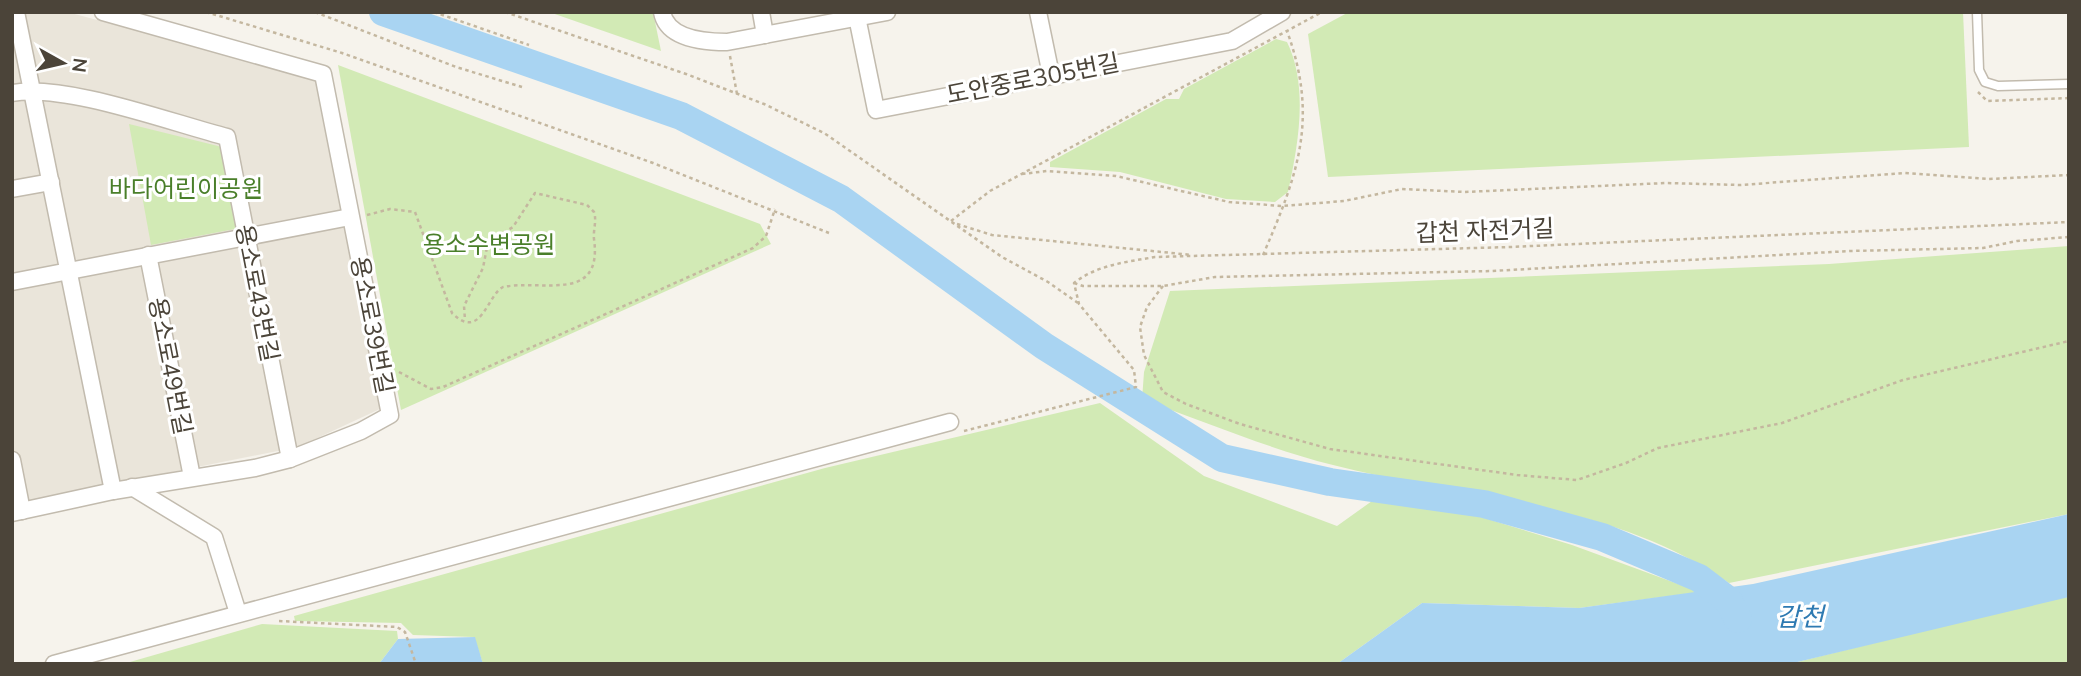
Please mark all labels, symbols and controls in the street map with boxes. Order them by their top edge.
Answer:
north arrow [28,28,98,98]
street label: 도안중로305번길 [944,47,1122,111]
text: N [65,56,93,74]
park label: 바다어린이공원 [109,173,263,205]
street label: 갑천 자전거길 [1415,213,1555,249]
street label: 용소로43번길 [228,222,286,364]
park label: 용소수변공원 [423,229,555,261]
street label: 용소로39번길 [343,254,401,396]
street label: 용소로49번길 [141,295,199,437]
water label: 갑천 [1776,600,1827,635]

